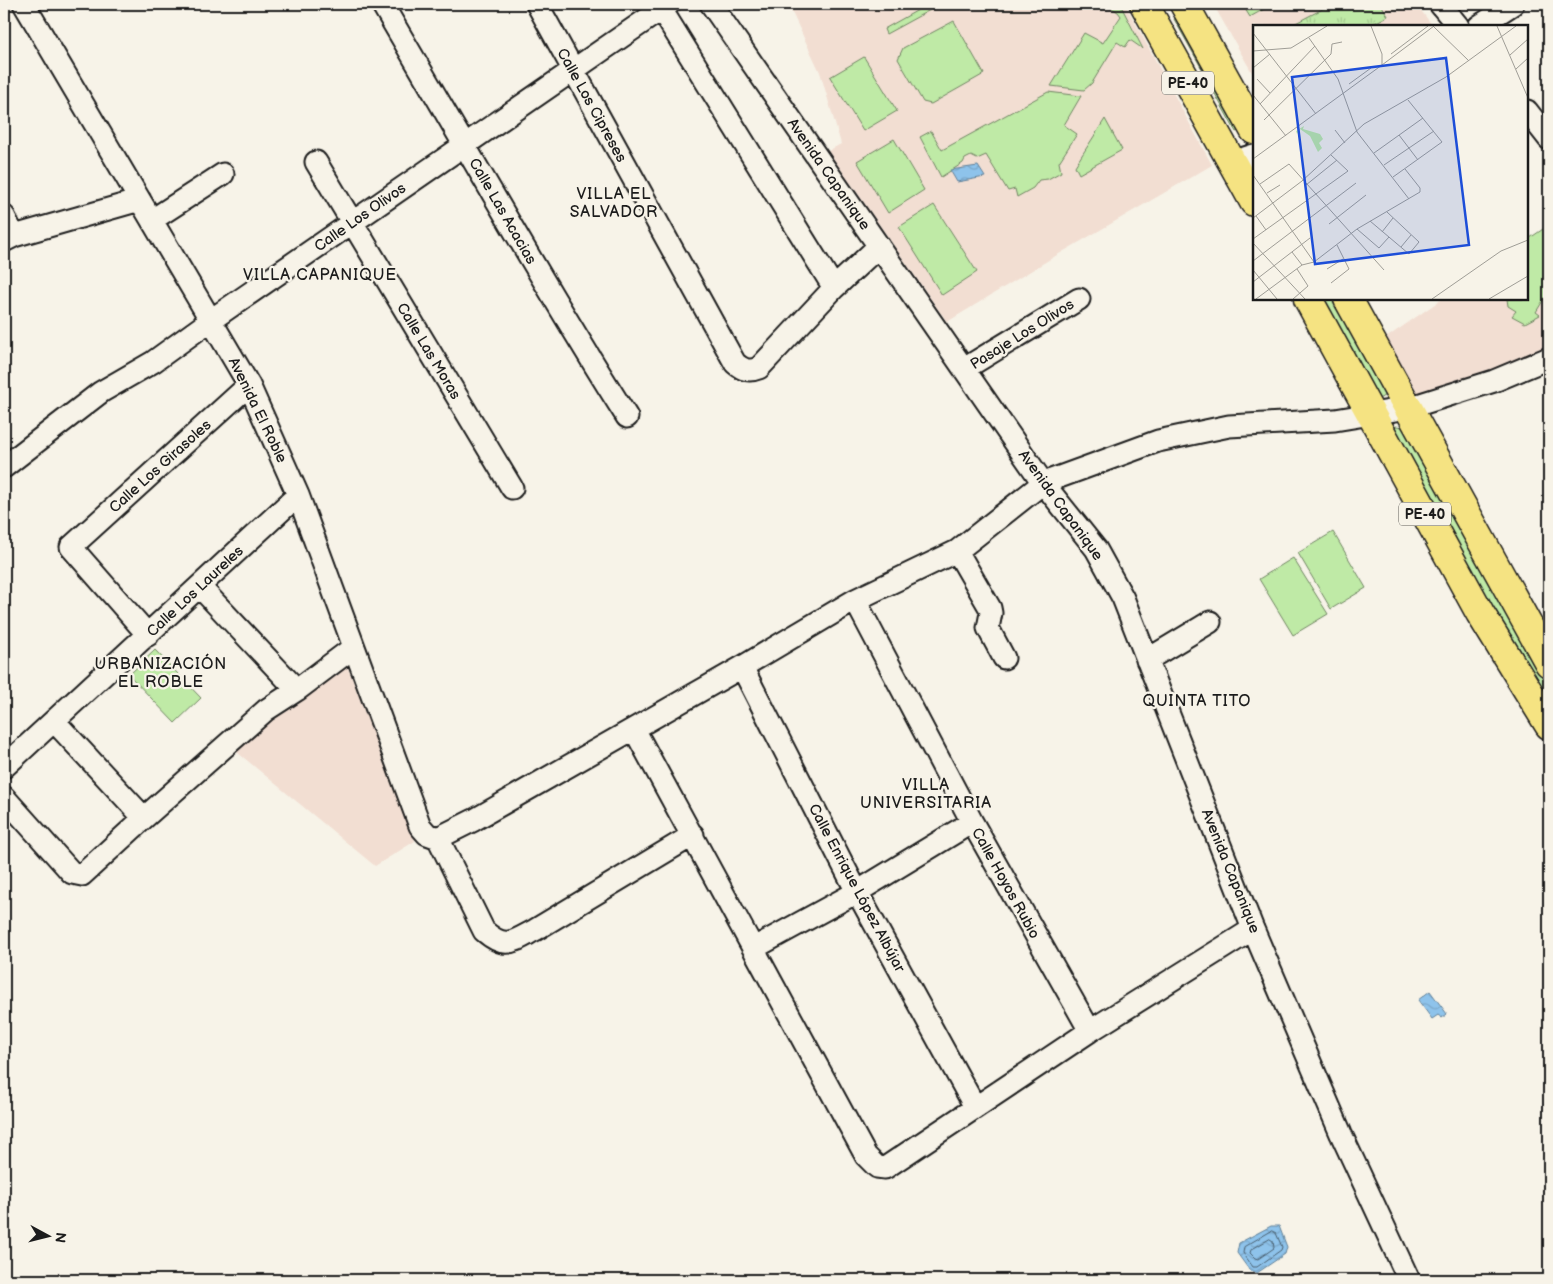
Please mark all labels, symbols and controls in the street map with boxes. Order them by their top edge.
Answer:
inset map [1253,25,1528,300]
street label: Calle Los Cipreses [552,45,631,166]
road number: PE-40 [1162,72,1214,95]
street label: Avenida Capanique [783,115,874,234]
street label: Calle Las Acacias [464,155,541,268]
street label: Calle Los Olivos [311,178,410,256]
district label: VILLA EL SALVADOR [570,185,658,222]
district label: VILLA CAPANIQUE [243,266,397,285]
street label: Pasaje Los Olivos [967,295,1078,374]
street label: Calle Las Moras [392,300,465,403]
street label: Avenida El Roble [224,354,291,466]
street label: Calle Los Girasoles [105,415,216,517]
street label: Avenida Capanique [1014,446,1107,564]
road number: PE-40 [1399,502,1451,526]
street label: Calle Los Laureles [143,541,248,641]
district label: URBANIZACIÓN EL ROBLE [95,653,227,692]
district label: QUINTA TITO [1142,692,1252,711]
district label: VILLA UNIVERSITARIA [860,776,992,813]
street label: Calle Enrique López Albújar [804,801,909,976]
street label: Avenida Capanique [1197,806,1264,936]
street label: Calle Hoyos Rubio [967,824,1044,942]
north arrow [22,1212,72,1262]
text: N [51,1231,69,1244]

